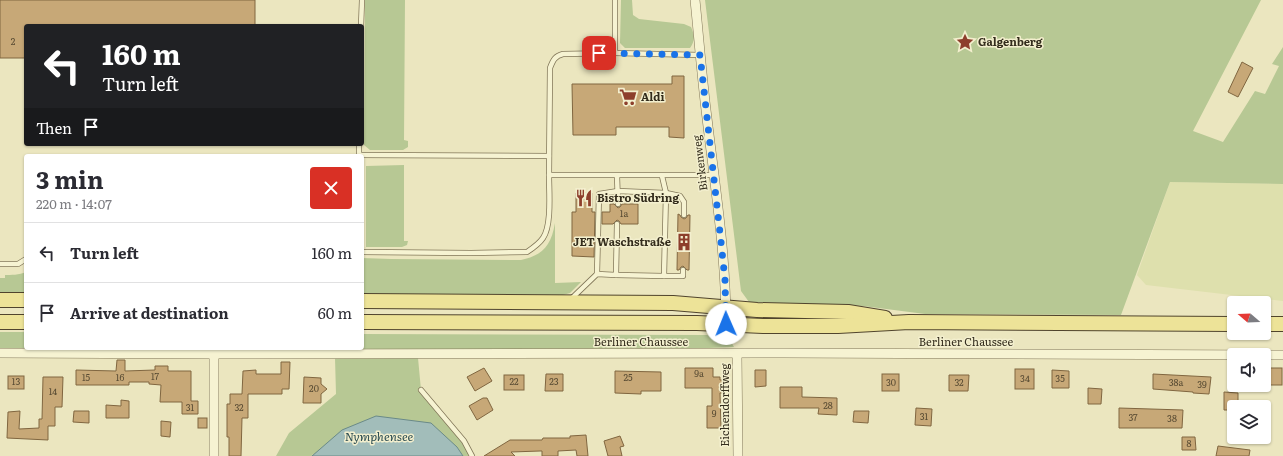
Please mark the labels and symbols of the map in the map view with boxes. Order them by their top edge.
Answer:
place icon: Galgenberg [955,32,975,52]
place label: Galgenberg [978,33,1043,49]
house number: 2 [11,34,16,48]
pin [582,36,616,70]
supermarket icon: Aldi [618,87,638,107]
place label: Aldi [641,88,665,104]
street label: Birkenweg [688,133,710,192]
restaurant icon: Bistro Südring [574,188,594,208]
place label: Bistro Südring [597,189,679,205]
house number: 1a [620,206,628,220]
building icon: JET Waschstraße [674,232,694,252]
place label: JET Waschstraße [573,233,671,249]
north arrow [1227,296,1271,340]
position arrow [705,303,747,345]
street label: Berliner Chaussee [594,333,688,349]
street label: Berliner Chaussee [919,333,1013,349]
street label: Eichendorffweg [716,362,732,447]
house number: 9a [694,366,704,380]
house number: 17 [151,369,159,383]
house number: 15 [82,370,91,384]
house number: 16 [116,370,124,384]
house number: 25 [623,370,633,384]
house number: 34 [1020,371,1030,385]
house number: 35 [1055,371,1065,385]
house number: 13 [12,374,20,388]
house number: 22 [509,374,519,388]
house number: 23 [549,374,559,388]
house number: 30 [886,375,896,389]
house number: 32 [954,375,964,389]
house number: 38a [1169,375,1183,389]
house number: 39 [1197,377,1207,391]
house number: 20 [309,381,319,395]
house number: 14 [49,384,57,398]
house number: 28 [823,398,833,412]
house number: 31 [186,400,195,414]
house number: 32 [234,400,244,414]
house number: 9 [712,406,717,420]
house number: 31 [920,409,929,423]
house number: 37 [1128,410,1138,424]
house number: 38 [1167,411,1177,425]
water label: Nymphensee [345,427,414,445]
house number: 8 [1187,436,1192,450]

